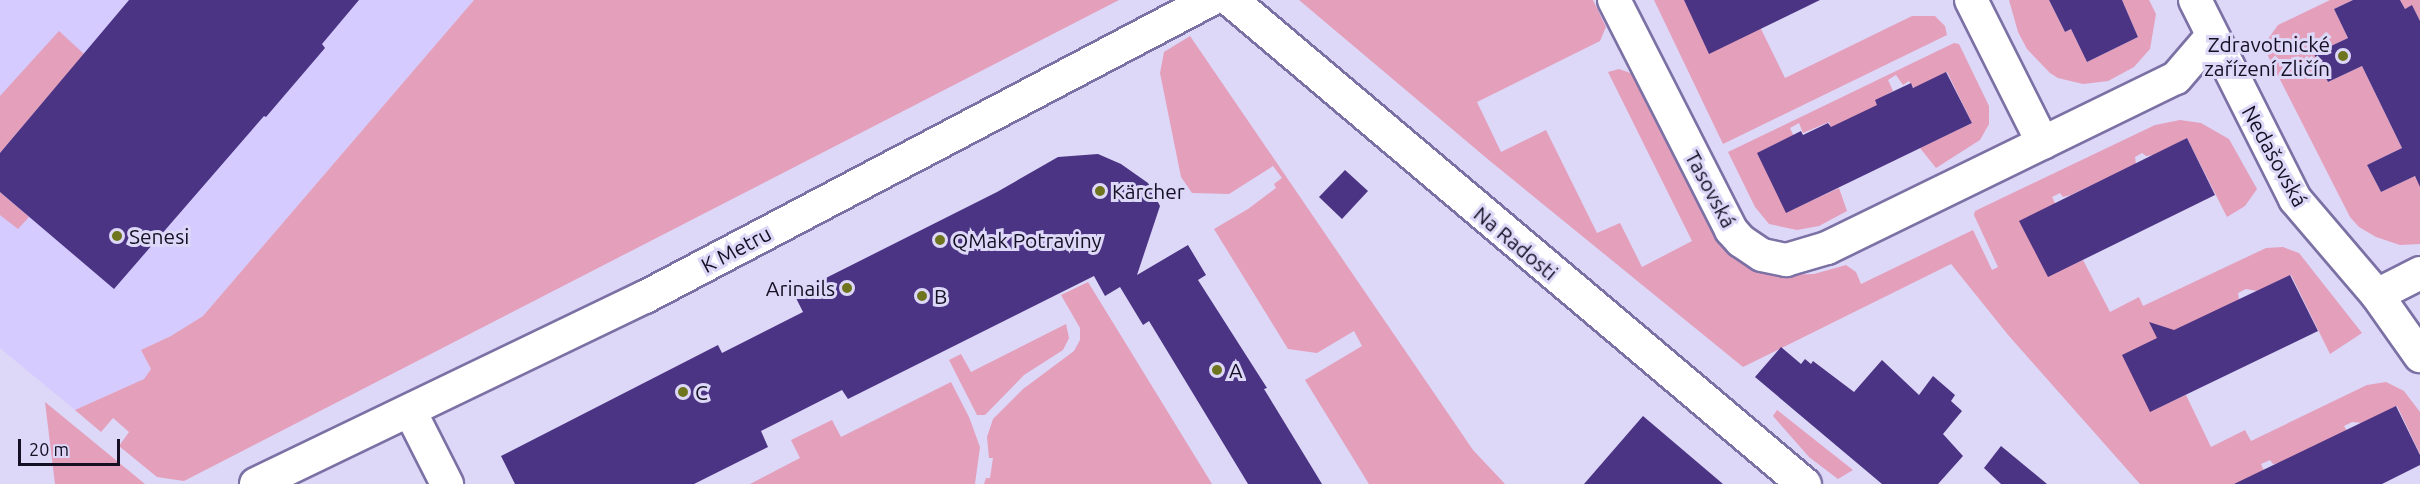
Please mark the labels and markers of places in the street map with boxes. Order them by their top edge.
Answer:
place label: Zdravotnické zařízení Zličín [2204,31,2330,81]
marker: Zdravotnické zařízení Zličín [2334,47,2352,65]
place label: Kärcher [1112,178,1185,204]
marker: Kärcher [1093,184,1107,198]
place label: Senesi [129,223,189,249]
place label: QMak Potraviny [952,227,1102,253]
marker: Senesi [110,229,124,243]
marker: QMak Potraviny [933,233,947,247]
place label: Arinails [766,275,835,301]
marker: Arinails [840,281,854,295]
place label: B [934,283,947,309]
marker: B [915,289,929,303]
place label: A [1229,357,1243,383]
marker: A [1210,363,1224,377]
place label: C [695,379,708,405]
marker: C [676,385,690,399]

